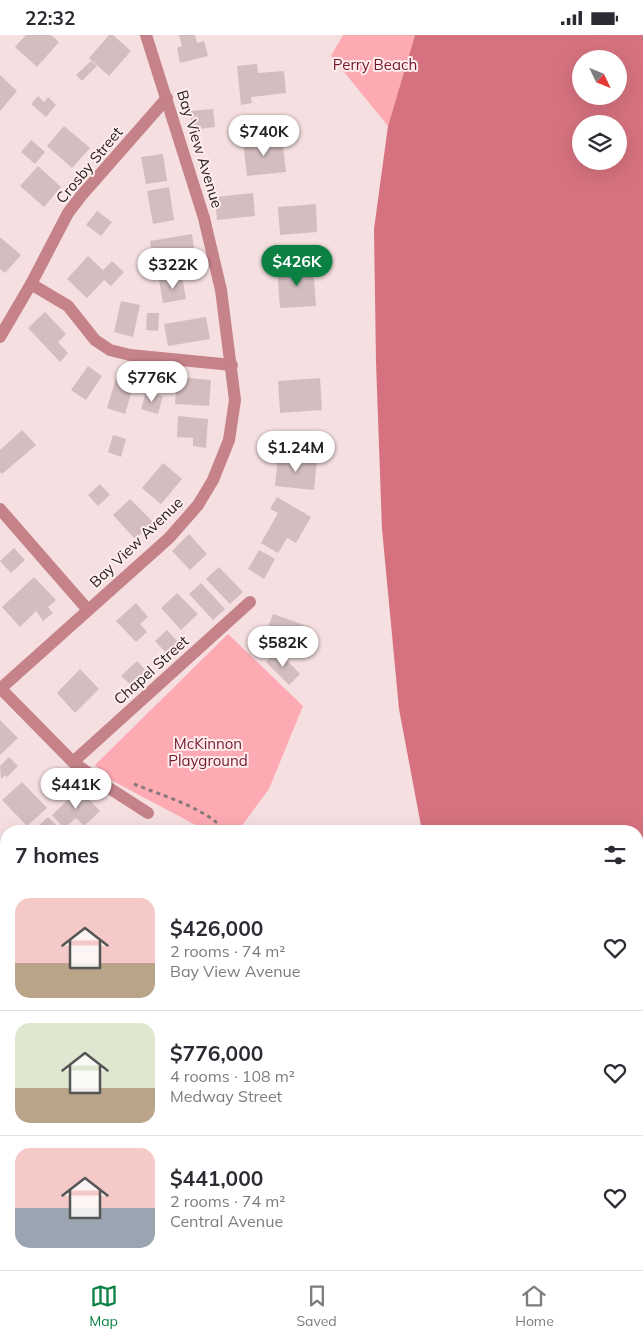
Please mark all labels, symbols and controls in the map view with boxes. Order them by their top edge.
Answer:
text: 22:32 [25,6,75,30]
north arrow [572,50,628,105]
map controls [572,50,627,170]
park label: Perry Beach [333,55,417,74]
street label: Bay View Avenue [173,88,227,210]
pin: $740K [229,115,299,157]
button: layers [572,115,627,170]
text: $740K [239,121,289,141]
street label: Crosby Street [52,123,126,207]
pin: $426K [262,245,332,287]
pin: $322K [138,247,208,290]
text: $426K [272,251,322,271]
text: $322K [148,254,198,274]
pin: $776K [117,361,187,403]
text: $776K [127,367,177,387]
pin: $1.24M [255,431,337,473]
text: $1.24M [268,437,324,457]
street label: Bay View Avenue [85,493,187,591]
pin: $582K [248,625,318,668]
street label: Chapel Street [110,631,192,709]
text: $582K [258,632,308,652]
park label: McKinnon Playground [168,734,248,770]
pin: $441K [41,767,111,810]
text: $441K [51,774,101,794]
icon: filters [601,841,629,869]
text: 7 homes [15,842,99,868]
text: $426,000 [170,915,263,941]
icon: home [55,918,115,978]
icon: heart [601,934,629,962]
text: 2 rooms · 74 m² [170,941,285,961]
text: Bay View Avenue [170,961,300,981]
text: $776,000 [170,1040,263,1066]
icon: home [55,1043,115,1103]
icon: heart [601,1059,629,1087]
text: 4 rooms · 108 m² [170,1066,295,1086]
text: Medway Street [170,1086,282,1106]
text: $441,000 [170,1165,263,1191]
icon: home [55,1168,115,1228]
icon: heart [601,1184,629,1212]
text: 2 rooms · 74 m² [170,1191,285,1211]
text: Central Avenue [170,1211,283,1231]
tab: Map [89,1282,118,1330]
tab: Saved [296,1282,337,1330]
tab: Home [515,1282,554,1330]

